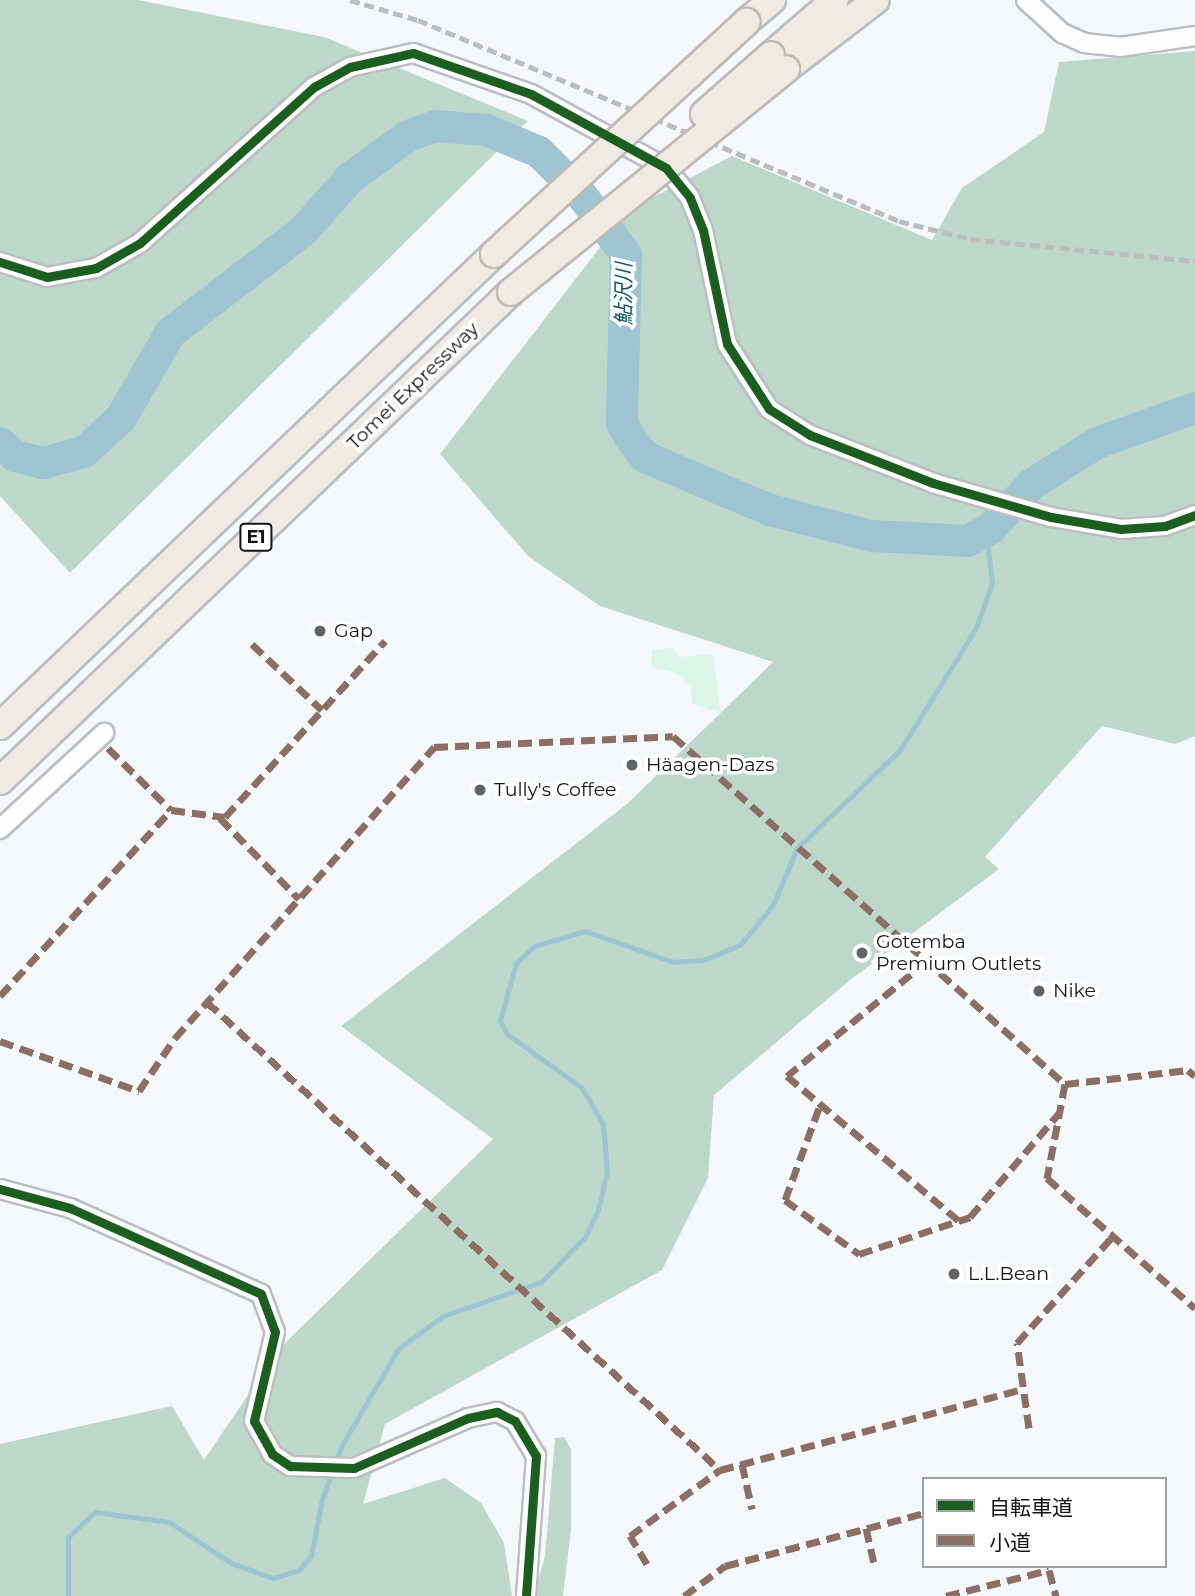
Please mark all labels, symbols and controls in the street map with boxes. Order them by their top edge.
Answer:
water label: 鮎沢川 [611,263,637,325]
street label: Tomei Expressway [343,317,483,455]
road number: E1 [238,522,274,552]
place label: Gap [334,620,373,642]
marker: Gap [312,623,328,639]
place label: Häagen-Dazs [646,754,774,776]
marker: Häagen-Dazs [624,757,640,773]
place label: Tully's Coffee [494,779,617,801]
marker: Tully's Coffee [472,782,488,798]
place label: Gotemba Premium Outlets [876,931,1041,975]
marker: Gotemba Premium Outlets [854,945,870,961]
place label: Nike [1053,980,1096,1002]
marker: Nike [1031,983,1047,999]
place label: L.L.Bean [968,1263,1049,1285]
marker: L.L.Bean [946,1266,962,1282]
legend [922,1477,1167,1568]
text: 自転車道 [989,1495,1073,1520]
text: 小道 [989,1530,1031,1555]

